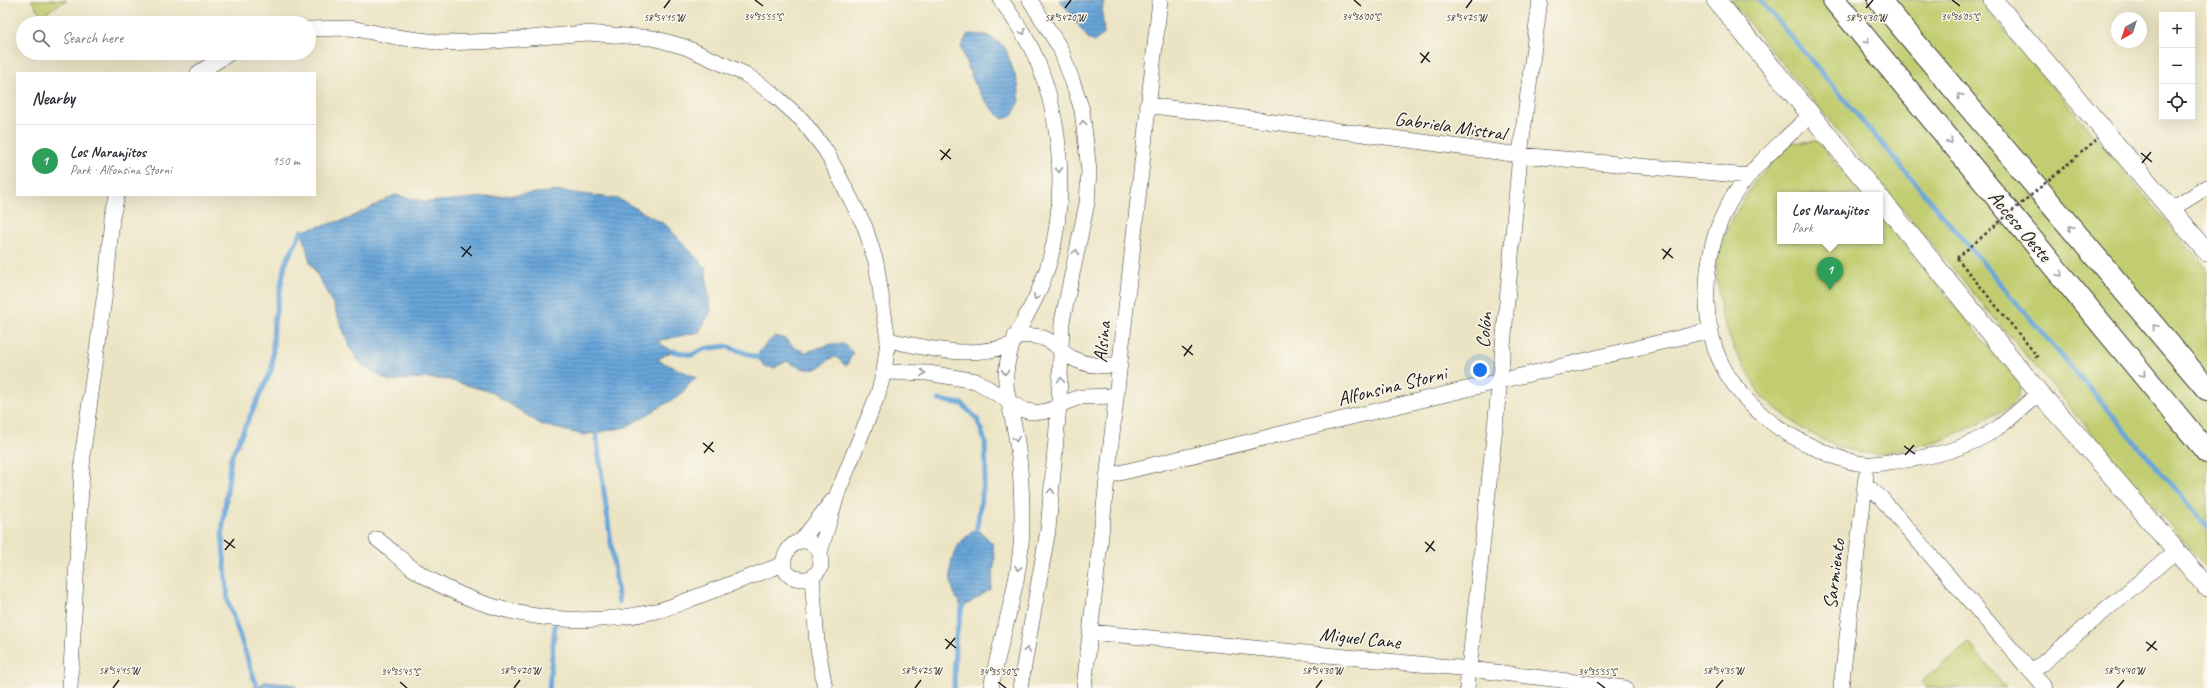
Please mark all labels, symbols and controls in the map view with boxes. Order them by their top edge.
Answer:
text: 34°35'55"S [744,10,784,23]
text: 34°36'00"S [1342,10,1382,23]
text: 34°36'05"S [1941,10,1981,23]
text: 58°54'15"W [644,11,686,24]
text: 58°54'20"W [1045,11,1087,24]
text: 58°54'25"W [1446,11,1488,24]
text: 58°54'30"W [1846,11,1888,24]
north arrow [2111,12,2147,48]
map controls [2159,12,2195,120]
button: + [2159,12,2195,48]
search box [16,16,316,60]
icon: search [30,27,52,49]
one-way arrow [1018,28,1025,35]
text: Search here [62,29,123,48]
one-way arrow [1863,36,1870,43]
button: − [2159,48,2195,84]
button: locate [2159,84,2195,120]
text: Nearby [32,88,75,109]
one-way arrow [1957,94,1964,101]
street label: Gabriela Mistral [1393,106,1511,147]
one-way arrow [1079,120,1088,126]
one-way arrow [1946,136,1953,144]
text: Los Naranjitos [70,143,146,162]
text: 1 [42,153,48,169]
text: 150 m [272,153,300,169]
text: Park · Alfonsina Storni [70,162,172,178]
one-way arrow [1055,167,1064,173]
street label: Acceso Oeste [1983,185,2058,268]
popup [1777,192,1883,244]
text: Los Naranjitos [1792,201,1868,220]
text: Park [1792,220,1813,236]
one-way arrow [2068,225,2075,232]
one-way arrow [1071,248,1080,255]
pin: 1 [1817,257,1843,290]
one-way arrow [2055,269,2062,276]
one-way arrow [1033,292,1041,300]
street label: Colón [1470,310,1498,349]
street label: Alsina [1087,318,1117,364]
one-way arrow [2152,324,2159,332]
street label: Alfonsina Storni [1335,360,1451,412]
your location [1470,360,1490,380]
one-way arrow [920,369,926,377]
one-way arrow [1001,369,1010,375]
one-way arrow [2138,369,2145,376]
one-way arrow [1056,377,1065,383]
one-way arrow [1011,436,1020,442]
one-way arrow [1047,488,1056,494]
street label: Sarmiento [1817,536,1851,611]
one-way arrow [1014,565,1022,571]
street label: Miguel Cane [1318,621,1403,655]
one-way arrow [1023,647,1031,653]
text: 58°54'15"W [99,664,141,677]
text: 58°54'20"W [500,664,542,677]
text: 58°54'25"W [901,664,943,677]
text: 58°54'30"W [1302,664,1344,677]
text: 58°54'35"W [1703,664,1745,677]
text: 58°54'40"W [2104,664,2146,677]
text: 34°35'45"S [381,665,421,678]
text: 34°35'50"S [979,665,1019,678]
text: 34°35'55"S [1578,665,1618,678]

